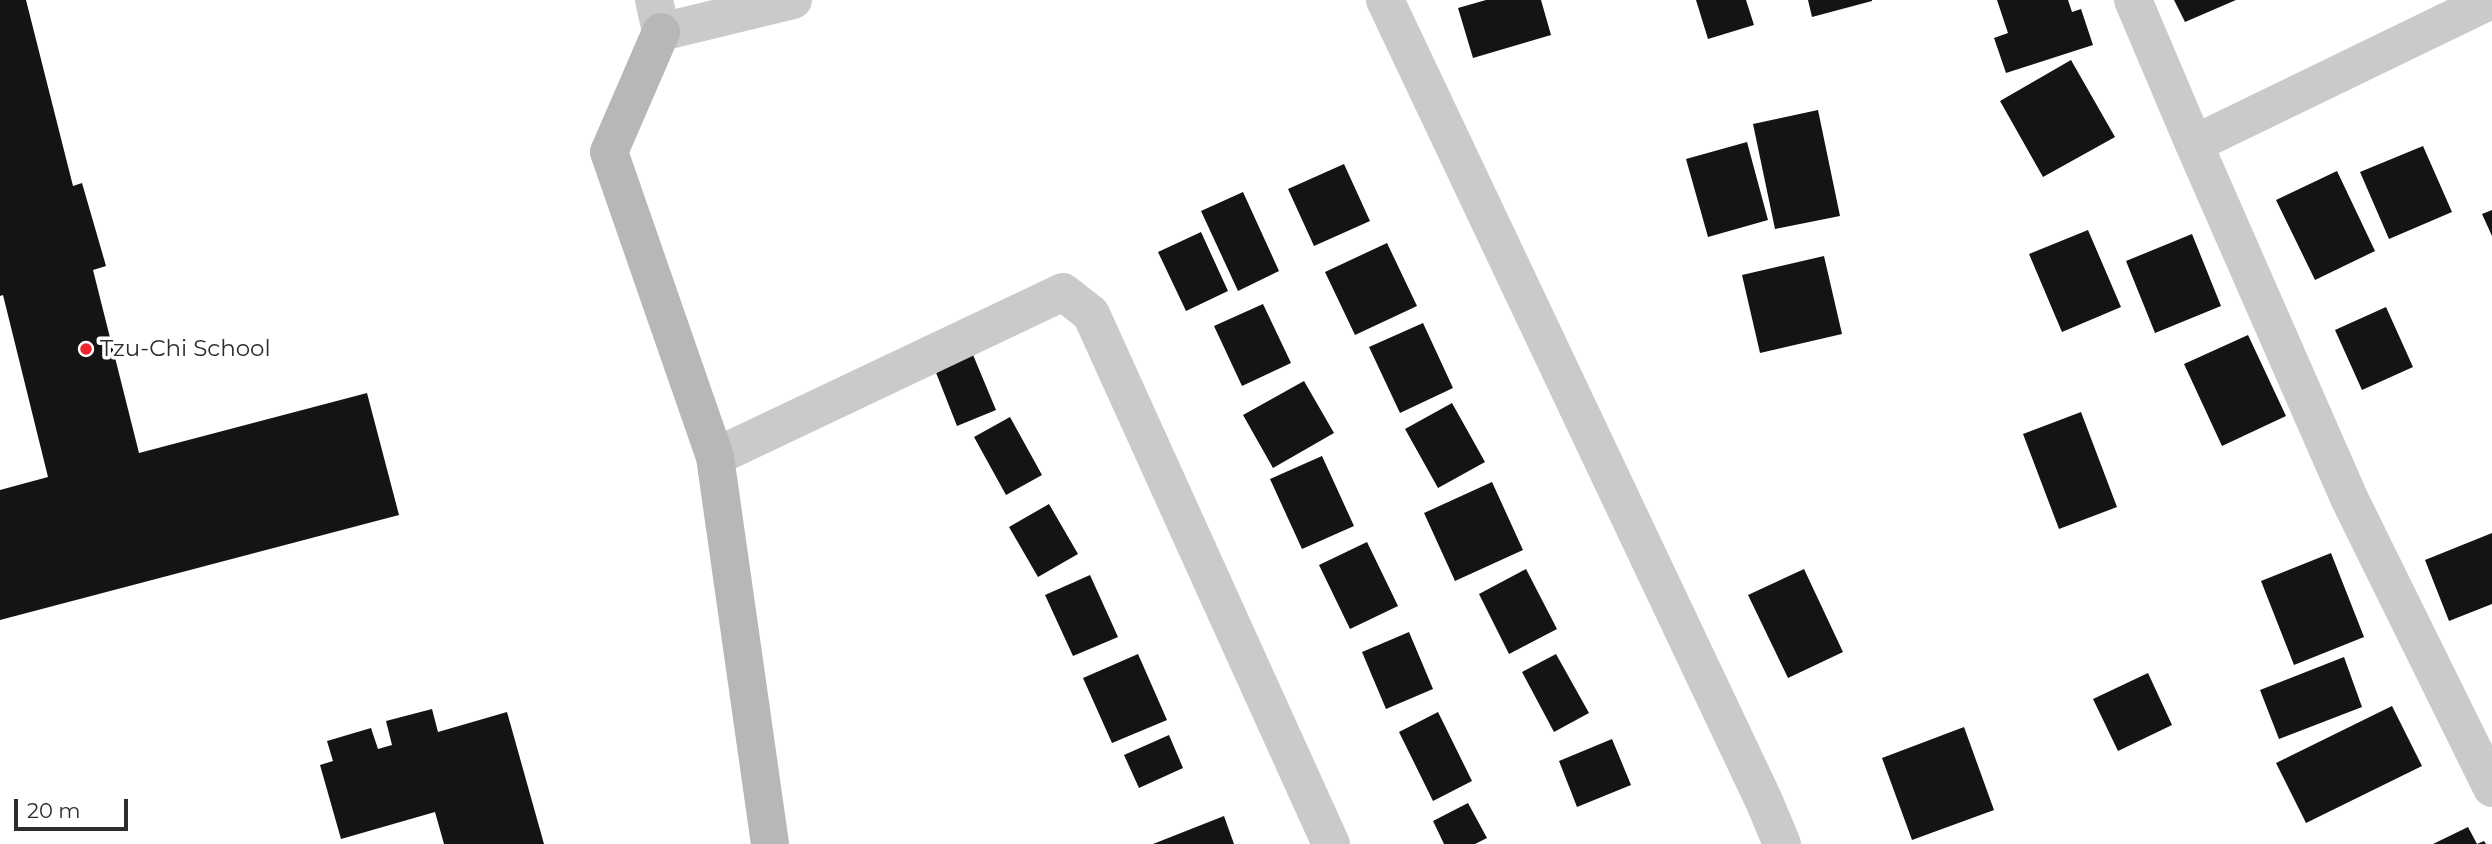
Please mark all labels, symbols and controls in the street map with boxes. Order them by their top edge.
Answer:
place label: Tzu-Chi School [100,335,271,363]
marker: Tzu-Chi School [78,341,94,357]
scale bar [18,784,131,828]
text: 20 m [27,798,81,823]

